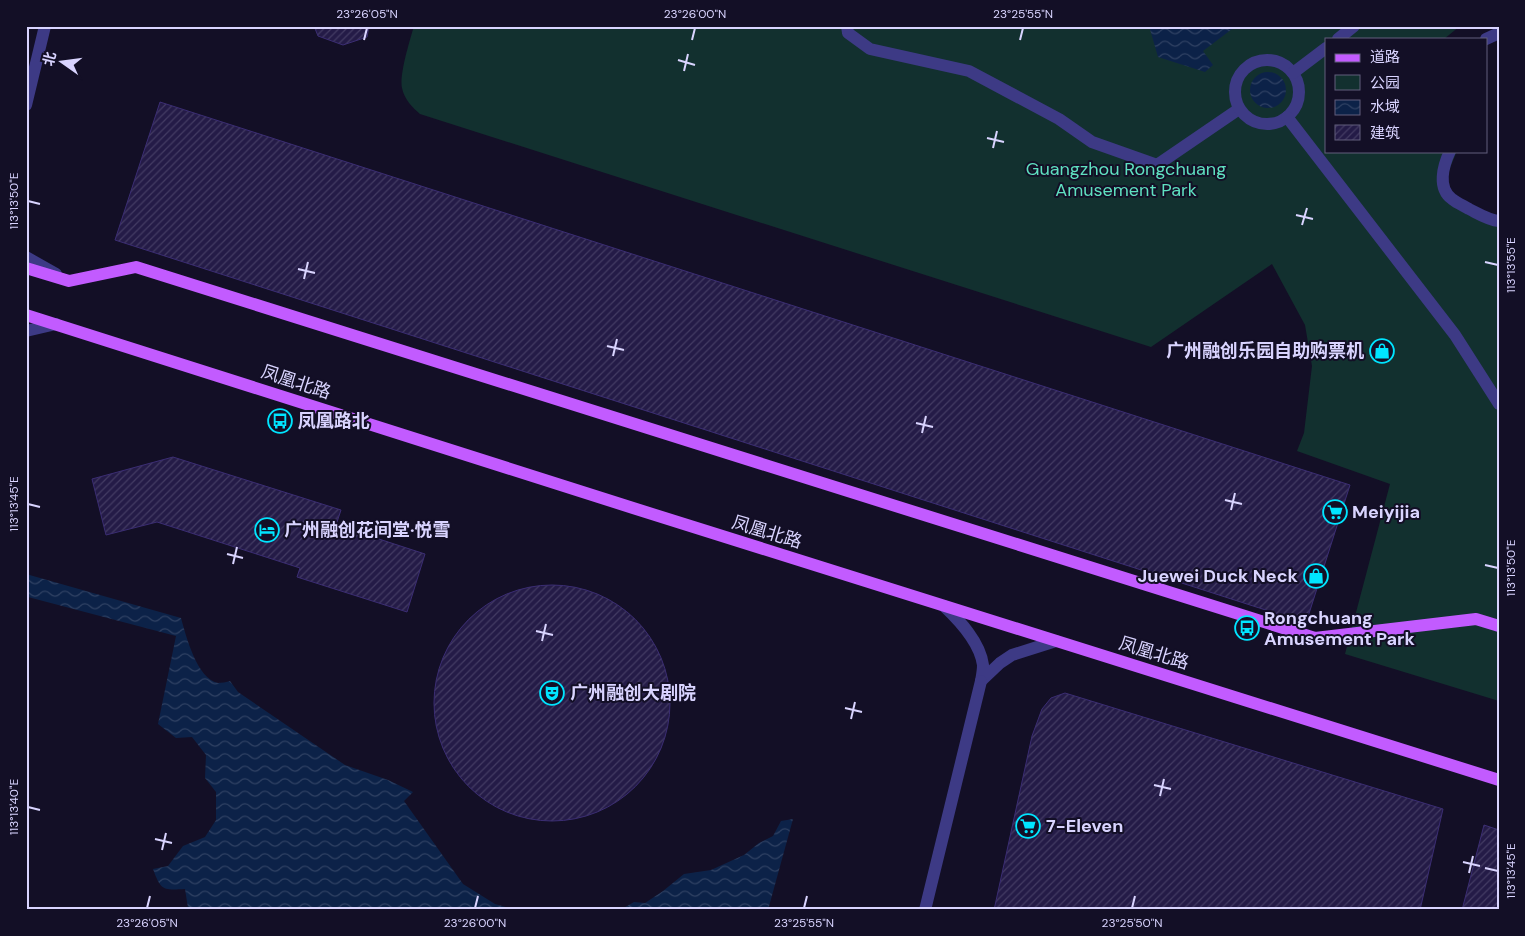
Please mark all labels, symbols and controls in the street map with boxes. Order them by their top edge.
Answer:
text: 23°26'05"N [336,6,398,22]
text: 23°26'00"N [664,6,726,22]
text: 23°25'55"N [993,6,1053,22]
north arrow [38,38,88,88]
legend [1325,38,1488,152]
text: 道路 [1370,47,1400,67]
text: 北 [39,50,60,68]
text: 公园 [1370,73,1400,93]
text: 水域 [1370,97,1400,117]
text: 建筑 [1370,123,1400,143]
park label: Guangzhou Rongchuang Amusement Park [1026,157,1226,202]
text: 113°13'50"E [6,172,22,229]
text: 113°13'55"E [1503,237,1519,293]
shop icon: 广州融创乐园自助购票机 [1369,338,1395,364]
place label: 广州融创乐园自助购票机 [1166,339,1364,363]
street label: 凤凰北路 [258,359,334,405]
bus stop icon: 凤凰路北 [267,408,293,434]
place label: 凤凰路北 [298,409,370,433]
text: 113°13'45"E [6,476,22,532]
supermarket icon: Meiyijia [1322,499,1348,525]
place label: Meiyijia [1352,500,1420,524]
street label: 凤凰北路 [729,510,805,554]
hotel icon: 广州融创花间堂·悦雪 [254,517,280,543]
place label: 广州融创花间堂·悦雪 [284,518,451,542]
text: 113°13'50"E [1503,539,1519,596]
shop icon: Juewei Duck Neck [1303,563,1329,589]
place label: Juewei Duck Neck [1138,564,1299,588]
place label: Rongchuang Amusement Park [1264,606,1415,651]
bus stop icon: Rongchuang Amusement Park [1234,615,1260,641]
street label: 凤凰北路 [1116,631,1192,675]
theatre icon: 广州融创大剧院 [539,680,565,706]
place label: 广州融创大剧院 [570,681,696,705]
text: 113°13'40"E [6,779,22,835]
supermarket icon: 7-Eleven [1015,813,1041,839]
place label: 7-Eleven [1046,814,1123,838]
text: 113°13'45"E [1503,843,1519,899]
text: 23°26'05"N [116,915,178,931]
text: 23°26'00"N [444,915,506,931]
text: 23°25'55"N [774,915,834,931]
text: 23°25'50"N [1101,915,1163,931]

